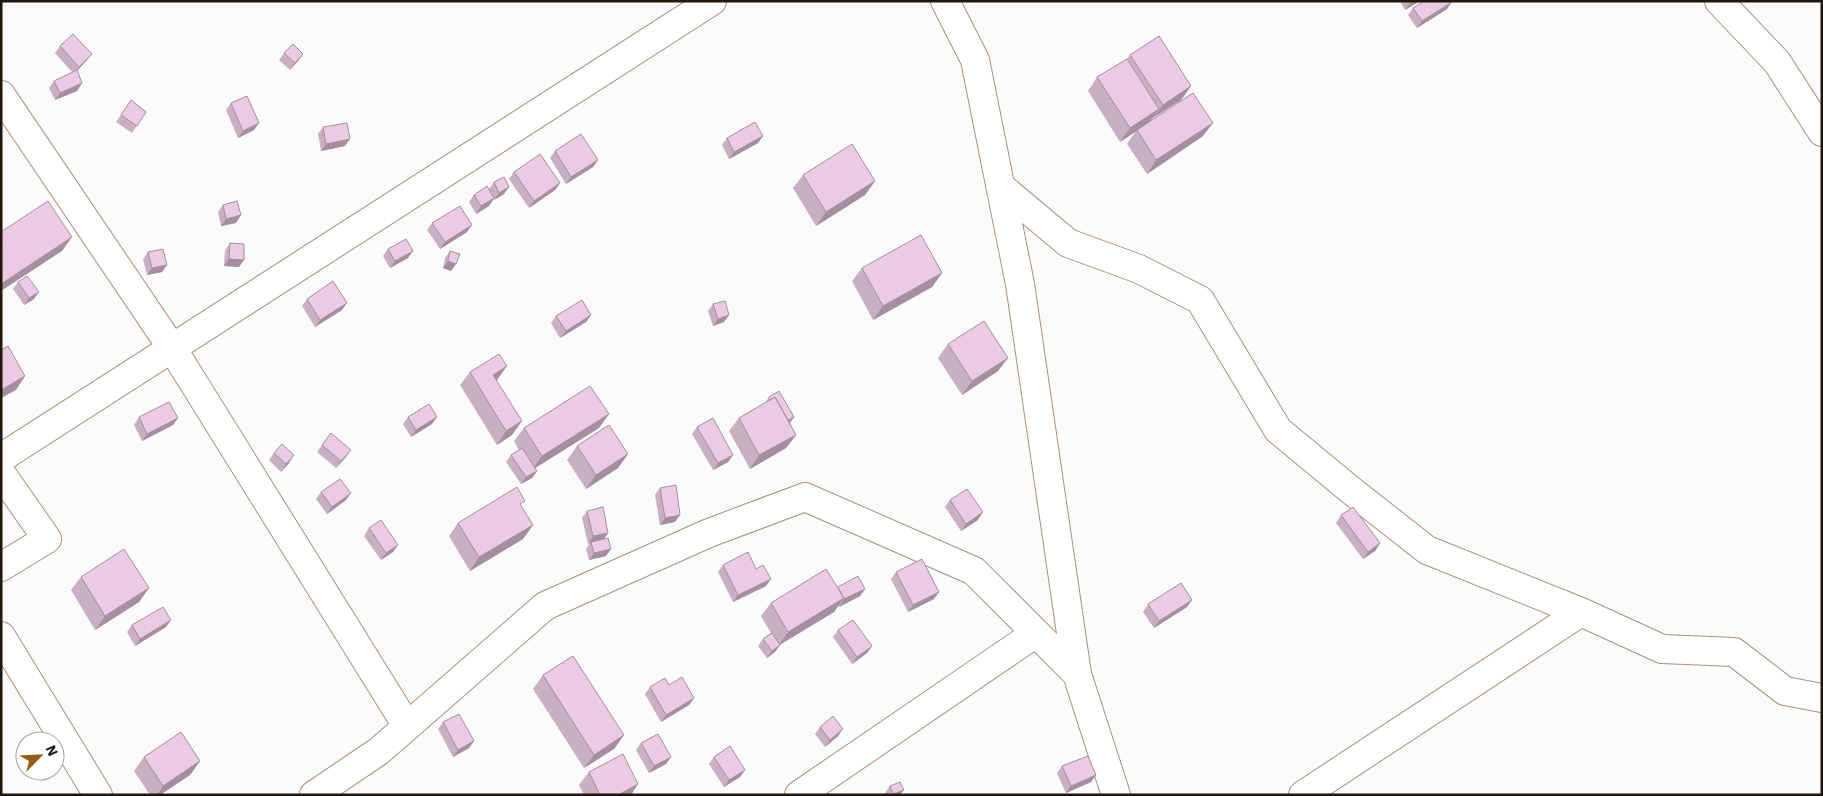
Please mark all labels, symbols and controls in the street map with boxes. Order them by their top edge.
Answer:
north arrow [15,731,65,781]
text: N [42,742,62,759]

